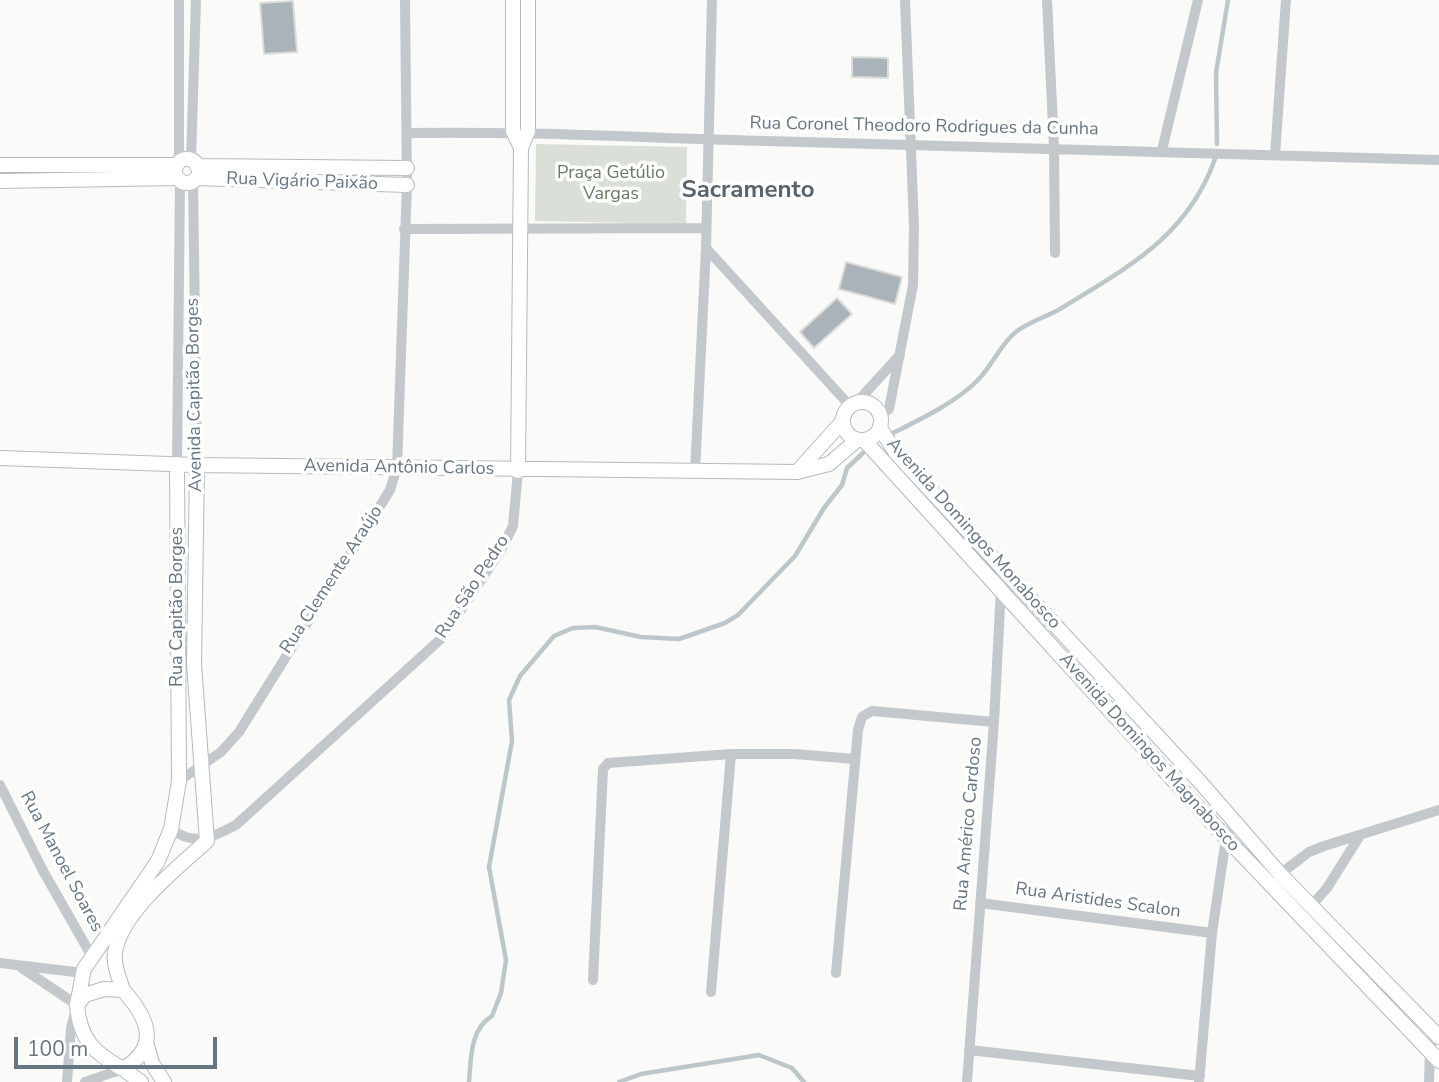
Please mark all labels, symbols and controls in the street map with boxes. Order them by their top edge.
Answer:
street label: Rua Coronel Theodoro Rodrigues da Cunha [749,113,1099,141]
park label: Praça Getúlio Vargas [557,163,665,206]
street label: Rua Vigário Paixão [226,169,378,195]
district label: Sacramento [681,177,815,205]
street label: Avenida Capitão Borges [183,298,207,492]
street label: Avenida Domingos Monabosco [881,434,1065,634]
street label: Avenida Antônio Carlos [303,456,495,480]
street label: Rua Clemente Araújo [276,502,388,658]
street label: Rua Capitão Borges [167,527,189,687]
street label: Rua São Pedro [432,531,514,643]
street label: Avenida Domingos Magnabosco [1054,649,1244,857]
street label: Rua Américo Cardoso [951,736,987,912]
street label: Rua Manoel Soares [15,788,107,936]
street label: Rua Aristides Scalon [1014,879,1182,923]
scale bar [18,1023,220,1066]
text: 100 m [27,1035,88,1063]

